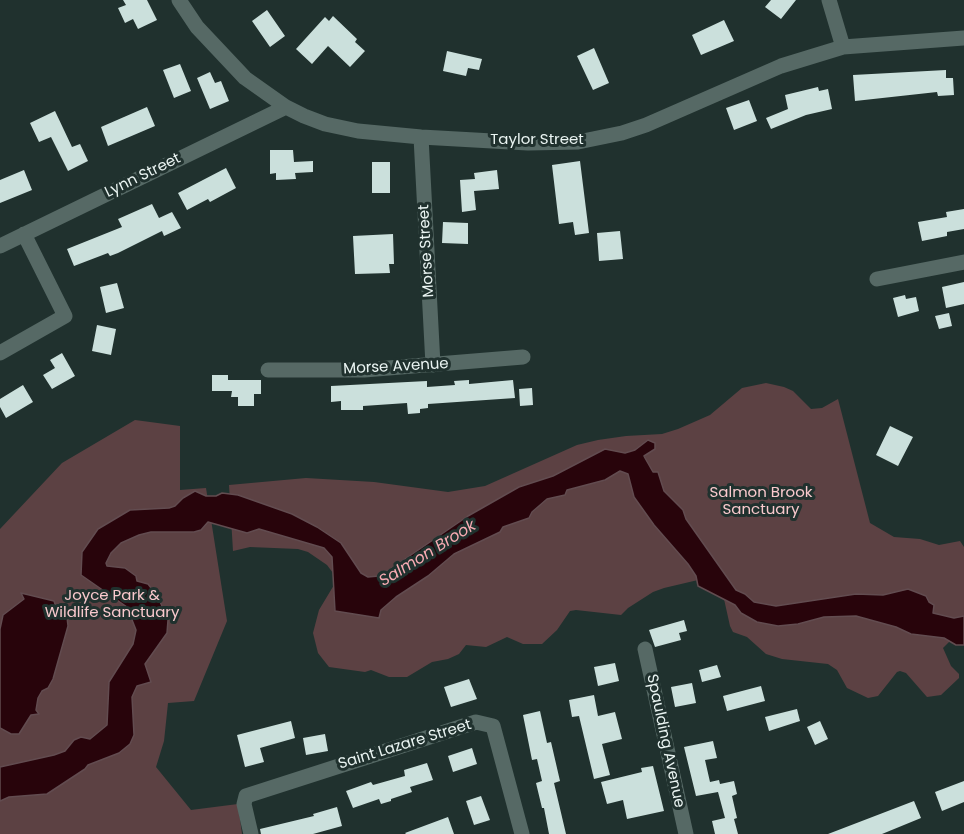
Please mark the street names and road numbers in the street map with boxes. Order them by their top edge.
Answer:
street label: Taylor Street [490,131,584,149]
street label: Lynn Street [102,150,184,202]
street label: Morse Street [416,204,438,298]
street label: Morse Avenue [343,355,449,379]
street label: Spaulding Avenue [642,672,688,810]
street label: Saint Lazare Street [336,716,474,774]

